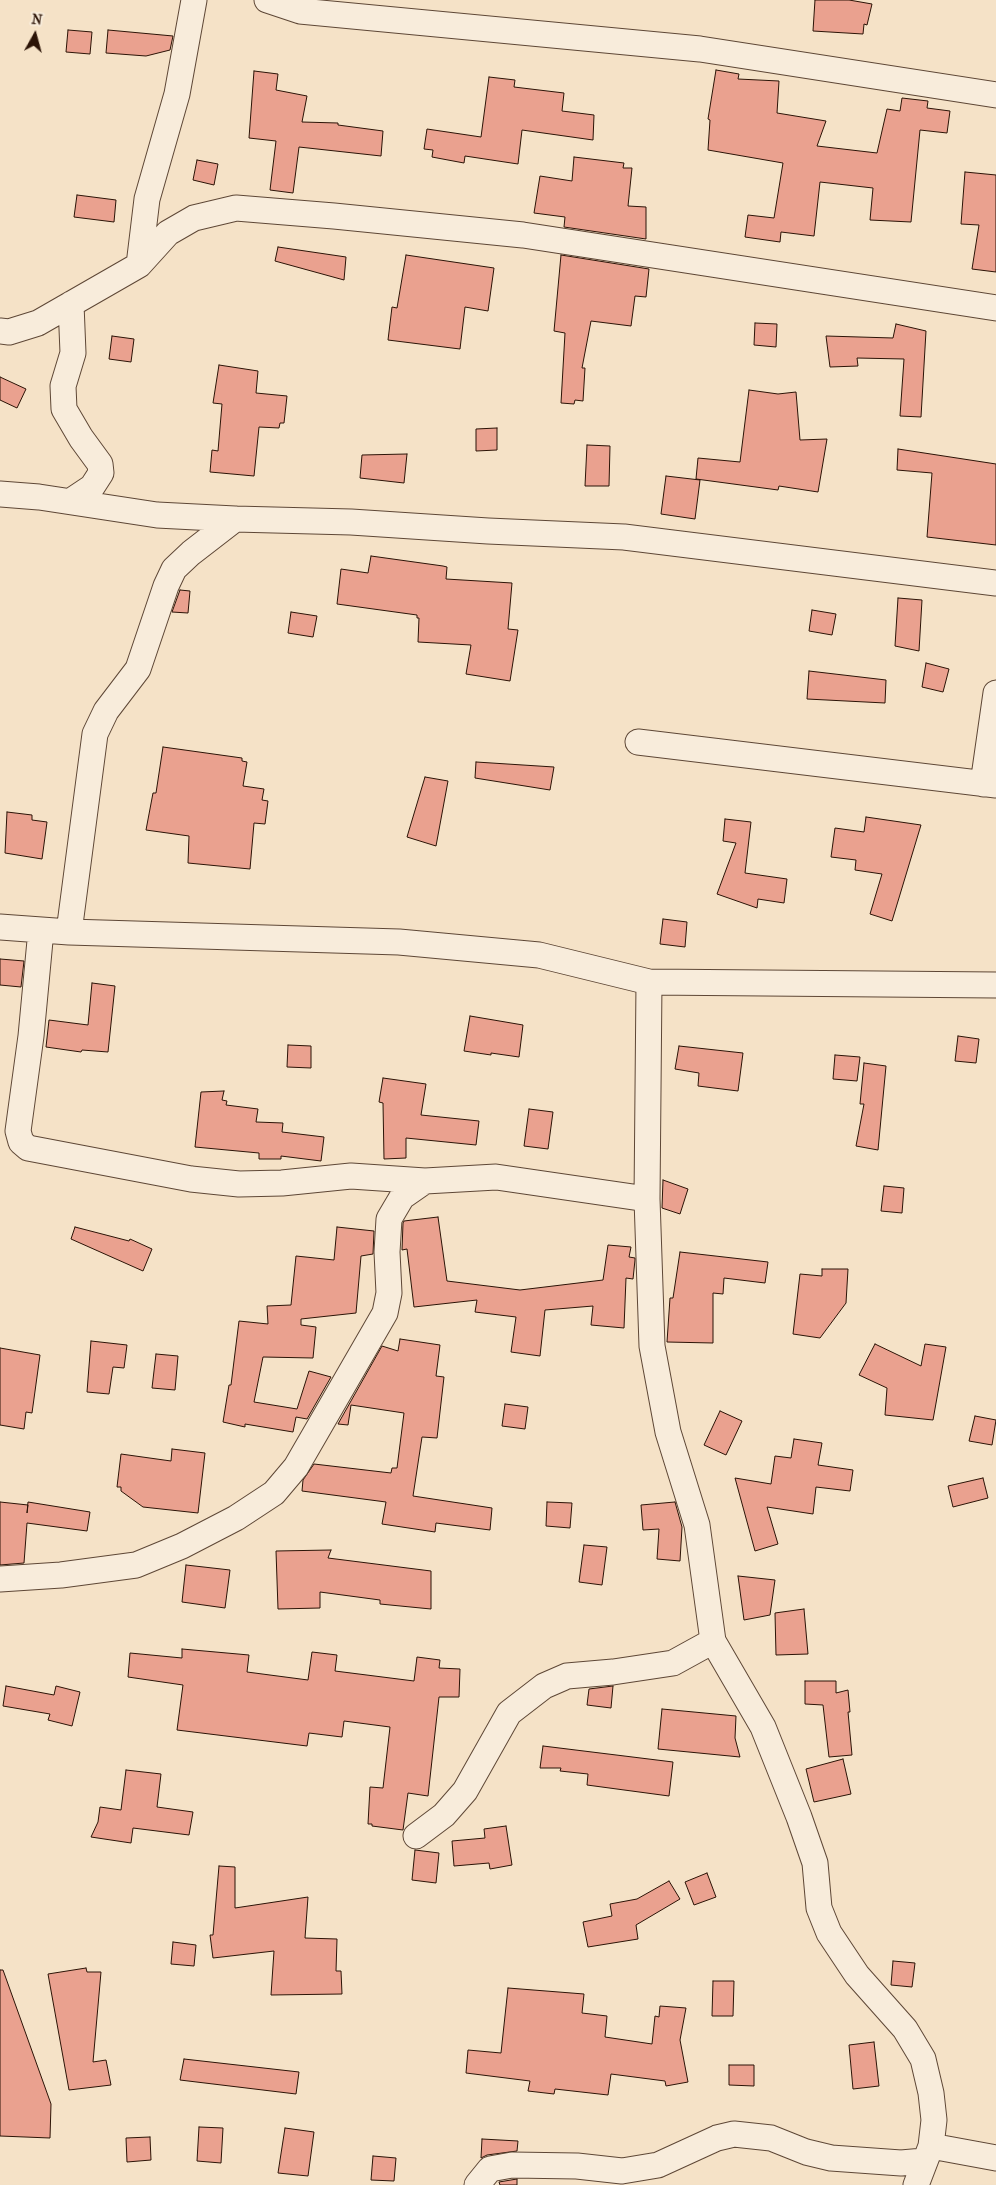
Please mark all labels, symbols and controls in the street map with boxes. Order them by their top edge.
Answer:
north arrow [10,10,60,60]
text: N [31,11,43,29]

